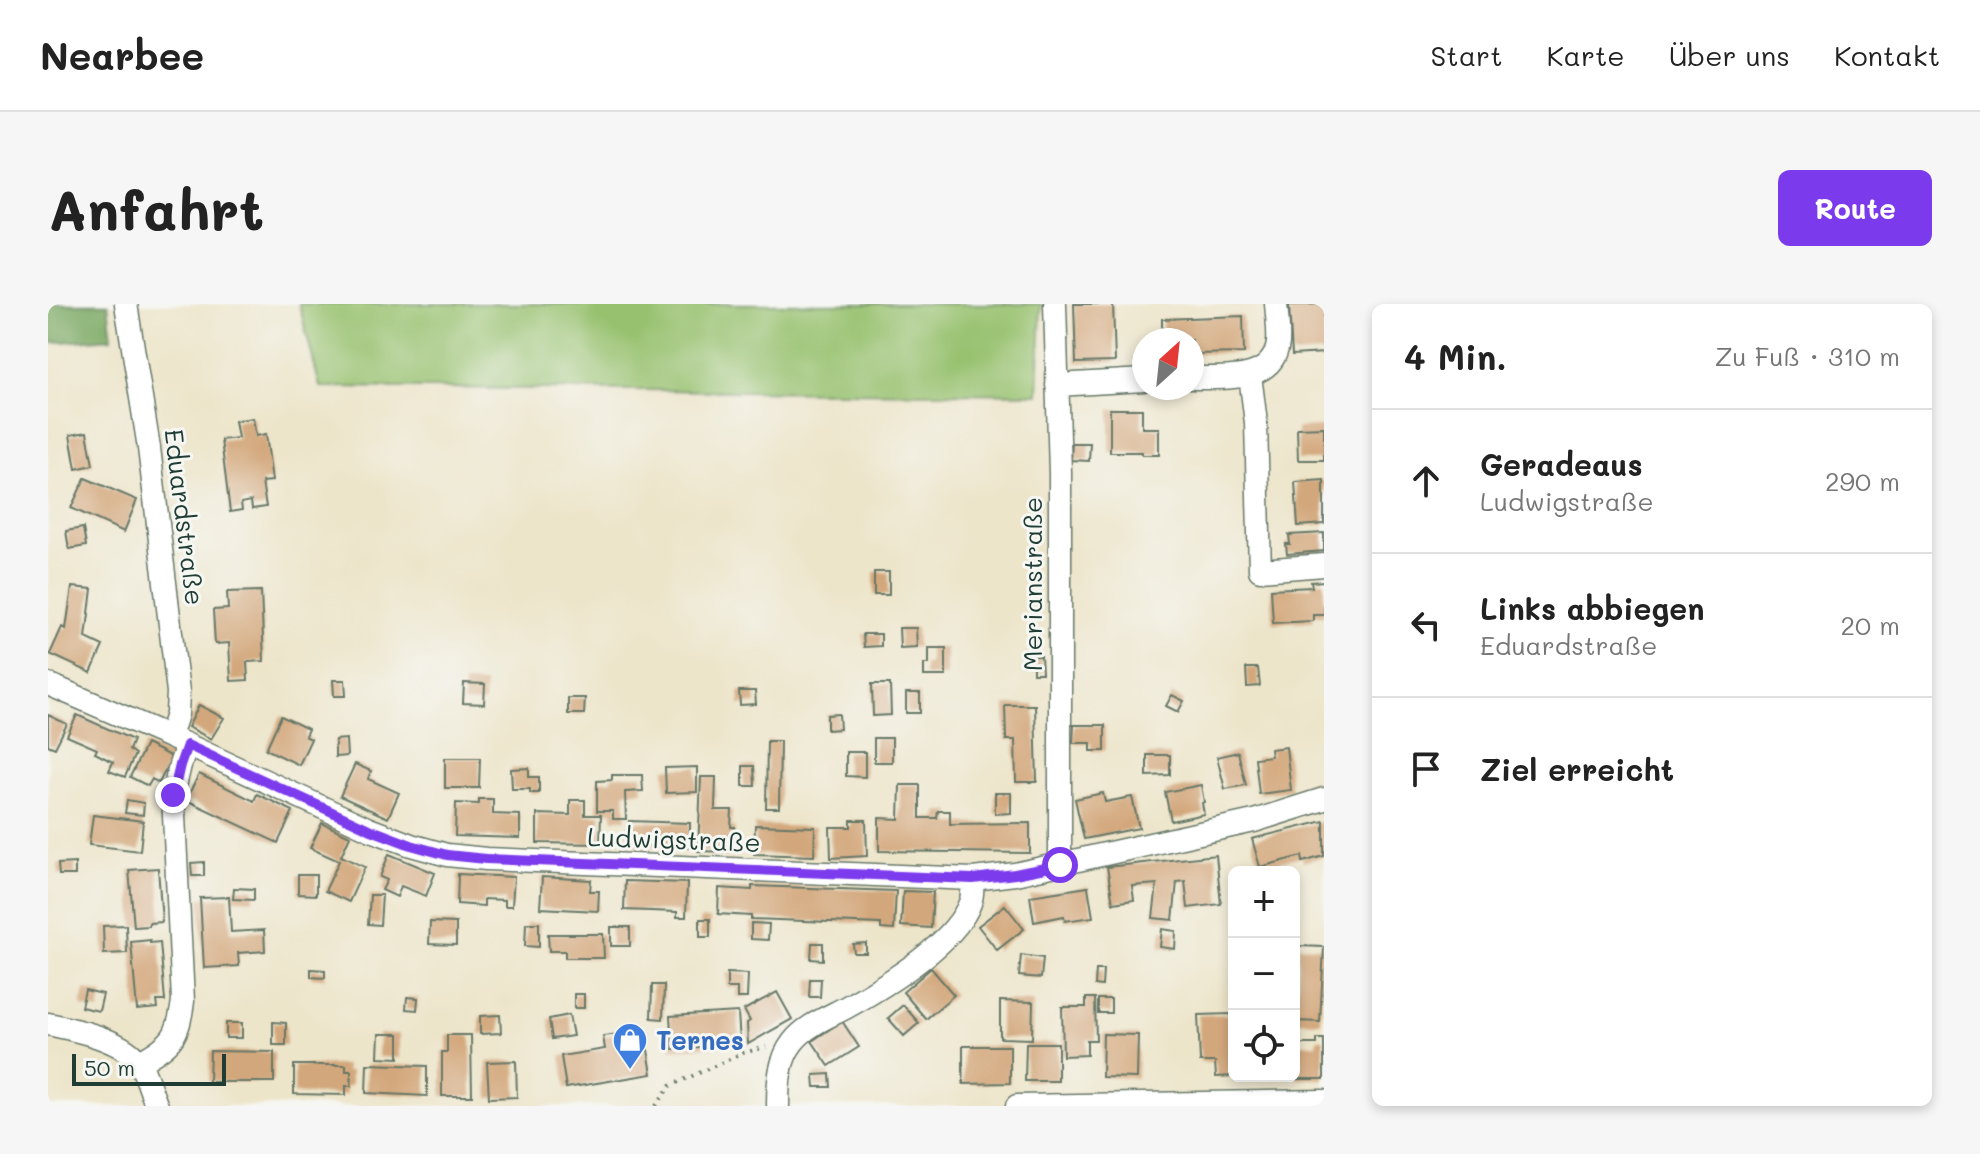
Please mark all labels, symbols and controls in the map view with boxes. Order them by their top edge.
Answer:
text: Nearbee [40,30,204,80]
text: Start [1431,37,1502,73]
text: Karte [1546,37,1625,73]
text: Über uns [1669,37,1790,73]
text: Kontakt [1834,37,1940,73]
button: Route [1778,170,1932,246]
text: Anfahrt [48,172,264,245]
north arrow [1132,328,1204,400]
text: 4 Min. [1404,334,1507,379]
text: Zu Fuß · 310 m [1715,339,1900,373]
street label: Eduardstraße [157,427,213,607]
text: Geradeaus [1480,444,1643,484]
icon: ahead [1404,459,1448,503]
text: 290 m [1825,464,1900,498]
text: Ludwigstraße [1480,484,1654,518]
street label: Merianstraße [1015,497,1049,671]
text: Links abbiegen [1480,588,1704,628]
icon: left [1404,603,1448,647]
text: 20 m [1840,608,1900,642]
text: Eduardstraße [1480,628,1657,662]
icon: arrive [1404,747,1448,791]
text: Ziel erreicht [1480,749,1674,789]
route end [155,777,191,813]
street label: Ludwigstraße [587,819,761,859]
route start [1042,847,1078,883]
map controls [1228,866,1300,1082]
button: + [1228,866,1300,938]
button: − [1228,938,1300,1010]
button: locate [1228,1010,1300,1082]
shop icon: Ternes [611,1021,649,1071]
place label: Ternes [656,1023,744,1057]
scale bar [72,1050,226,1086]
text: 50 m [84,1053,135,1082]

